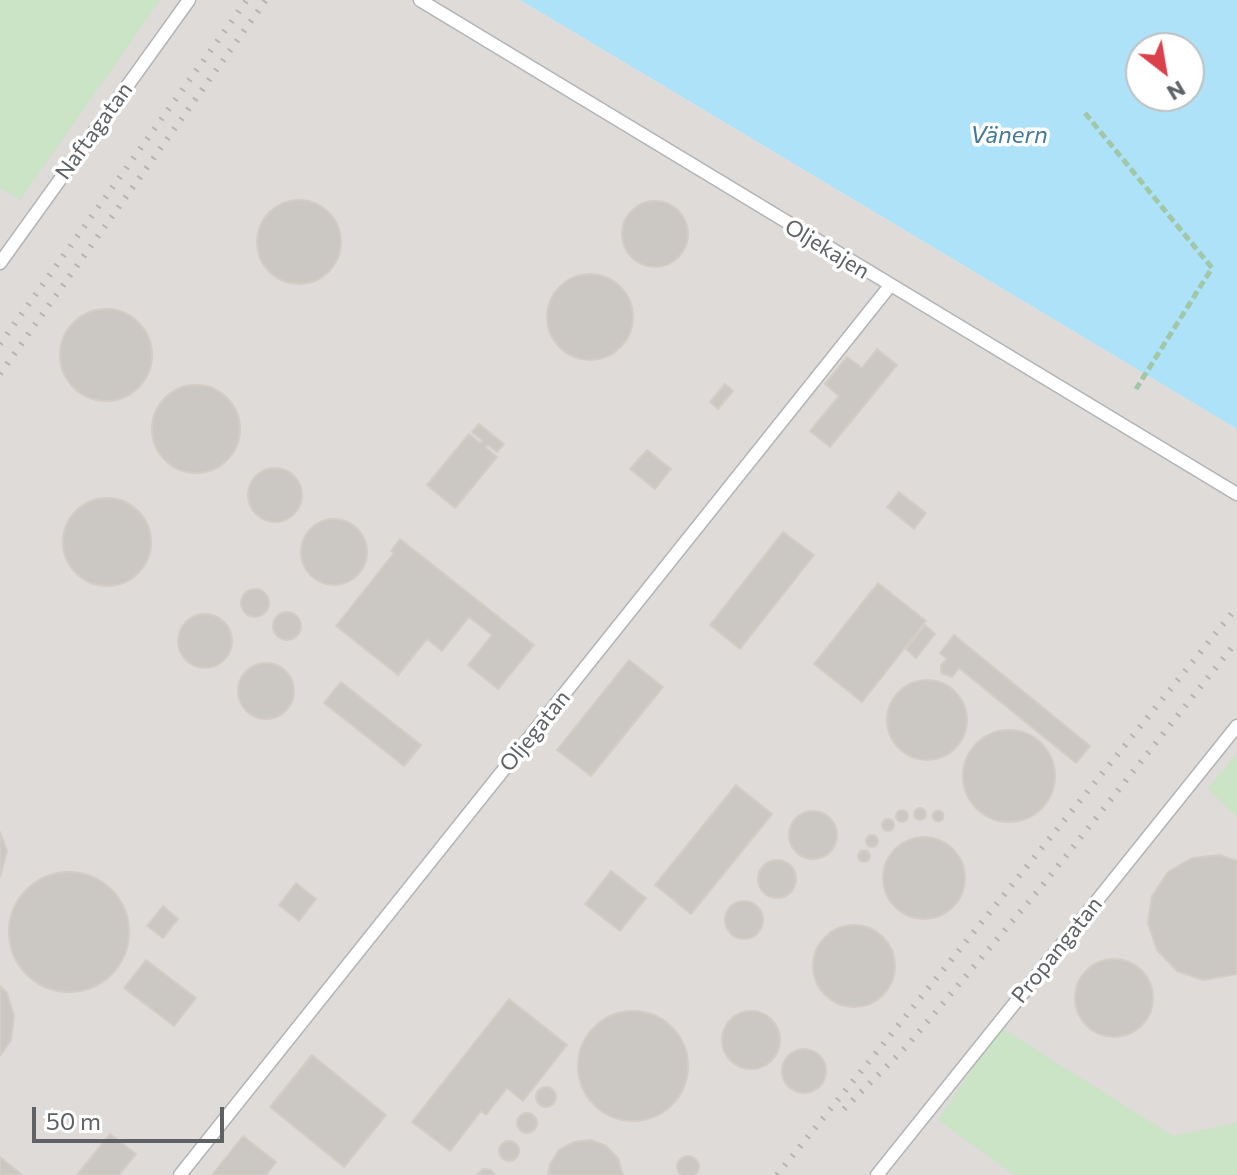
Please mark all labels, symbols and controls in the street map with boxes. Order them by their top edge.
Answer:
north arrow [1125,32,1205,112]
text: N [1163,75,1191,107]
street label: Naftagatan [50,77,138,185]
water label: Vänern [970,121,1048,149]
street label: Oljekajen [780,213,874,285]
street label: Oljegatan [494,685,576,777]
street label: Propangatan [1006,892,1108,1008]
scale bar [36,1091,228,1141]
text: 50 m [46,1106,101,1135]

